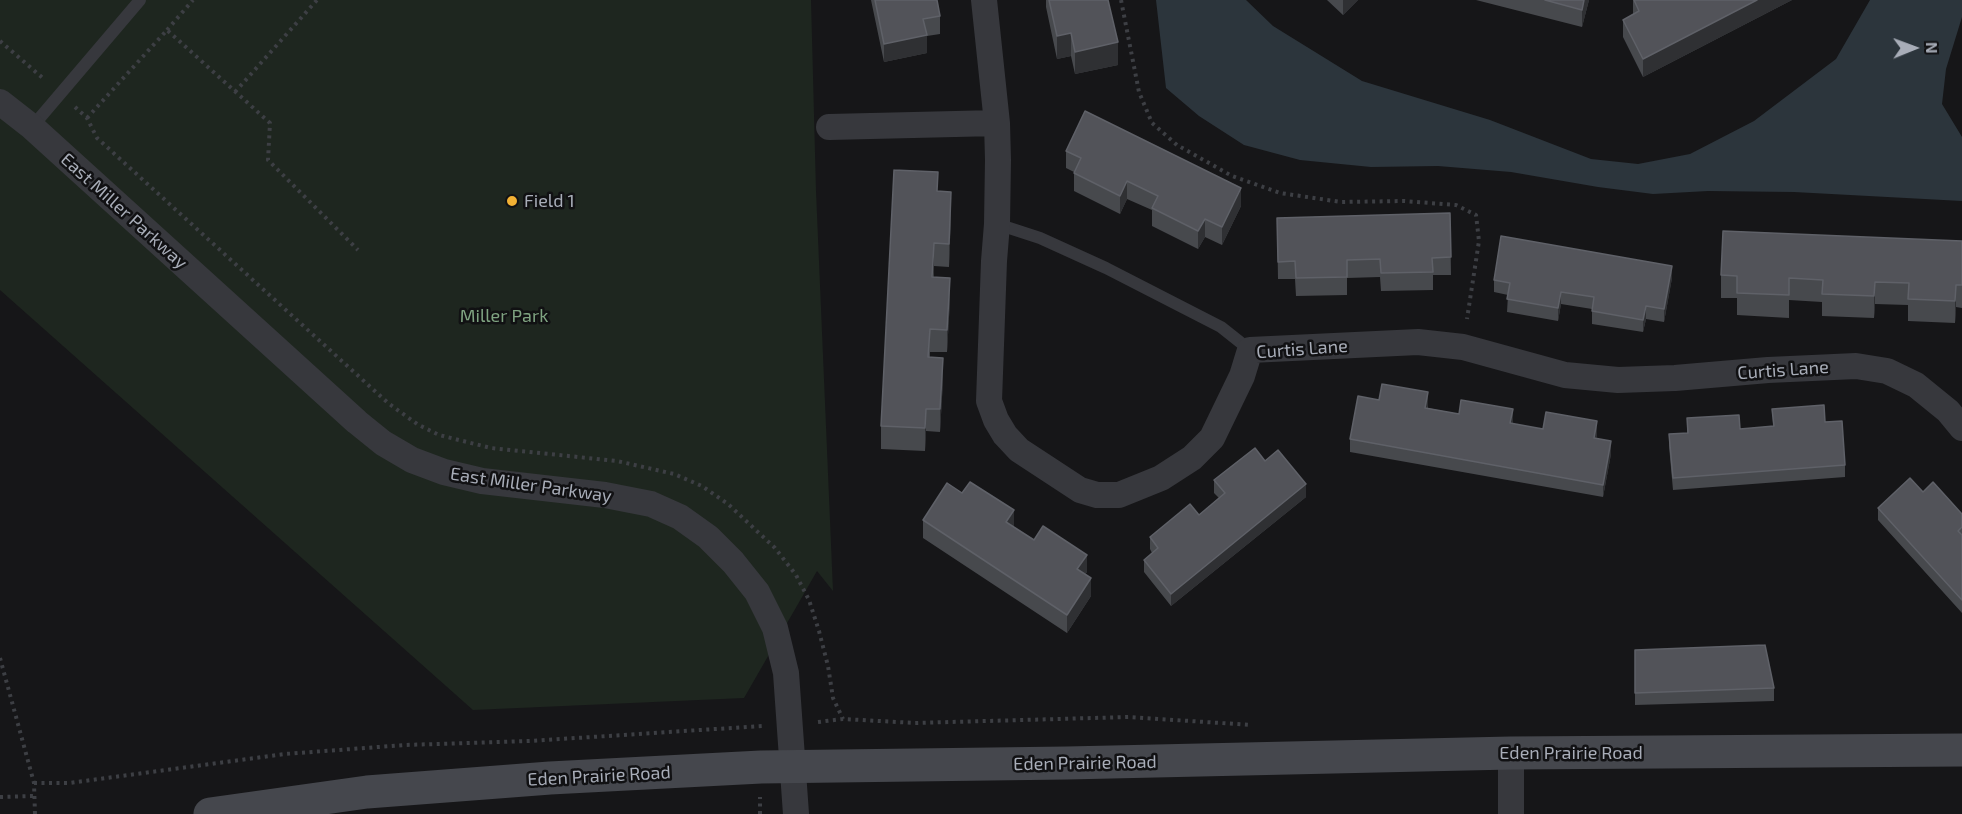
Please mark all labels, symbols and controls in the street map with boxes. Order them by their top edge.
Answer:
north arrow [1884,18,1944,78]
text: N [1923,42,1942,54]
street label: East Miller Parkway [56,149,192,273]
place label: Field 1 [524,190,575,212]
marker: Field 1 [505,194,519,208]
park label: Miller Park [460,305,548,327]
street label: Curtis Lane [1256,335,1348,363]
street label: Curtis Lane [1737,356,1829,384]
street label: East Miller Parkway [449,463,613,507]
street label: Eden Prairie Road [1499,742,1643,764]
street label: Eden Prairie Road [1013,751,1157,775]
street label: Eden Prairie Road [527,761,671,791]

